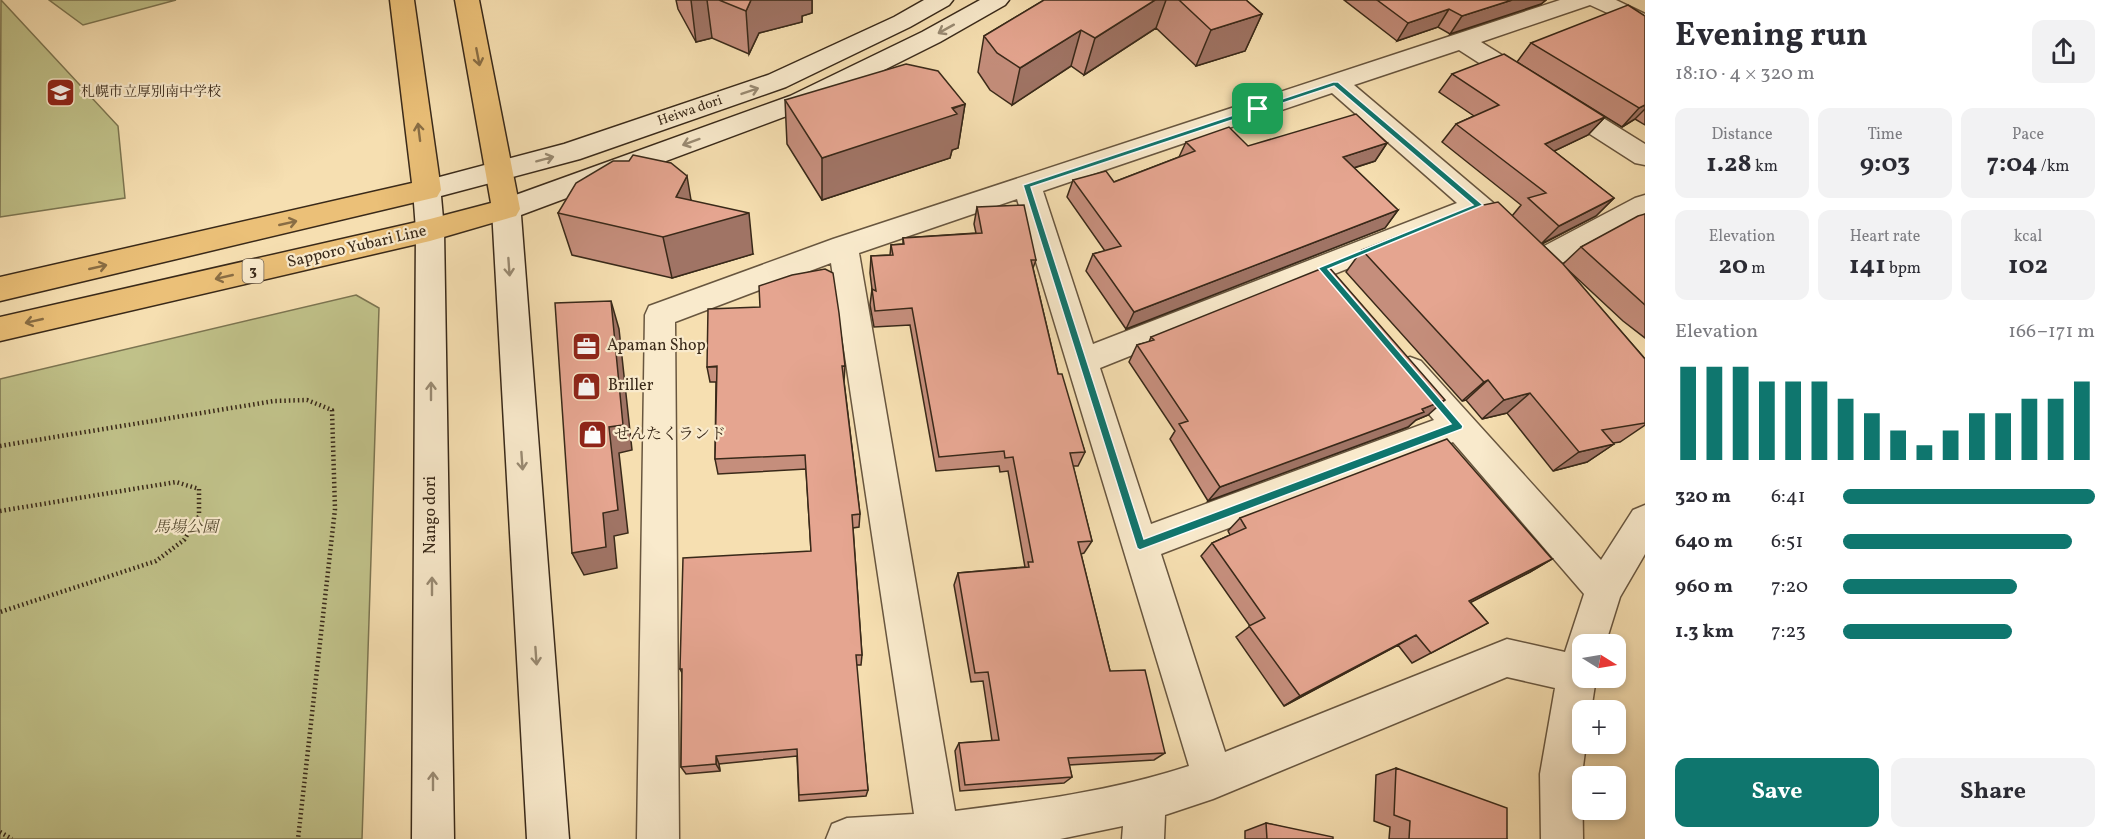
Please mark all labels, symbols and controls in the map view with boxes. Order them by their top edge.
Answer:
text: Evening run [1675,14,1868,60]
button: share [2032,20,2095,83]
one-way arrow [938,23,955,35]
one-way arrow [473,47,484,67]
text: 18:10 · 4 × 320 m [1675,60,1815,88]
school or university icon: 札幌市立厚別南中学校 [44,76,76,108]
place label: 札幌市立厚別南中学校 [81,83,221,102]
pin [1232,83,1283,134]
one-way arrow [740,84,758,95]
street label: Heiwa dori [655,91,725,131]
icon: arrive [1241,92,1274,125]
one-way arrow [413,123,424,143]
text: Distance [1711,124,1773,146]
text: Time [1867,124,1903,146]
text: Pace [2012,124,2044,146]
one-way arrow [682,138,701,149]
text: 1.28 [1706,146,1752,182]
text: 9:03 [1860,146,1910,182]
text: 7:04 [1986,146,2038,182]
one-way arrow [535,153,554,165]
text: km [1752,156,1778,178]
text: /km [2038,156,2070,178]
one-way arrow [278,217,297,228]
street label: Sapporo Yubari Line [285,220,429,274]
text: Elevation [1709,226,1775,248]
text: Heart rate [1850,226,1920,248]
text: kcal [2014,226,2042,248]
text: 20 [1719,248,1748,284]
text: 141 [1849,248,1886,284]
text: 102 [2008,248,2048,284]
one-way arrow [503,256,514,276]
text: m [1748,258,1765,280]
text: bpm [1886,258,1921,280]
road number: 3 [242,259,264,283]
one-way arrow [88,260,107,272]
one-way arrow [215,272,234,284]
one-way arrow [25,316,44,328]
text: Elevation [1675,318,1758,346]
text: 166–171 m [2008,318,2095,346]
office icon: Apaman Shop [570,330,602,362]
place label: Apaman Shop [607,335,706,357]
shop icon: Briller [571,370,603,402]
place label: Briller [608,375,654,397]
one-way arrow [425,381,437,401]
shop icon: せんたくランド [577,419,609,451]
place label: せんたくランド [614,424,726,446]
one-way arrow [517,451,528,471]
street label: Nango dori [420,476,442,554]
text: 320 m [1675,483,1731,511]
text: 6:41 [1771,483,1806,511]
park label: 馬場公園 [154,517,221,539]
text: 640 m [1675,528,1733,556]
text: 6:51 [1771,528,1803,556]
text: 960 m [1675,573,1733,601]
text: 7:20 [1771,573,1808,601]
one-way arrow [426,576,438,596]
text: 1.3 km [1675,618,1734,646]
text: 7:23 [1771,618,1806,646]
north arrow [1572,634,1626,688]
map controls [1572,634,1626,820]
one-way arrow [531,646,542,665]
button: + [1572,700,1626,754]
button: Save [1675,758,1879,827]
button: Share [1891,758,2095,827]
button: − [1572,766,1626,820]
one-way arrow [427,771,439,791]

